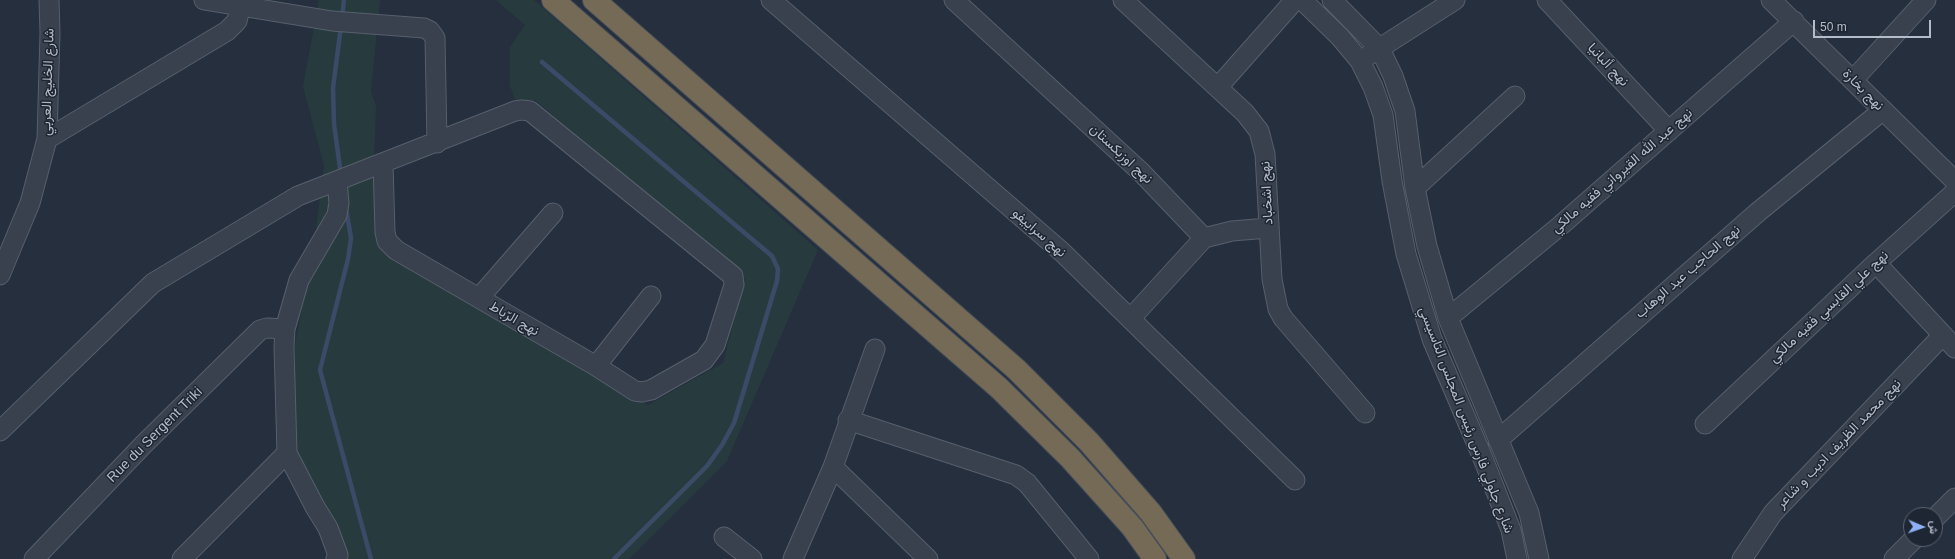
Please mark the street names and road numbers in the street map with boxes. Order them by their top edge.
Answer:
street label: شارع الخليج العربي [38,28,58,136]
street label: نهج ألبانيا [1584,40,1632,90]
street label: نهج بخارة [1839,66,1887,114]
street label: نهج عبد الله القيرواني فقيه مالكي [1548,105,1696,237]
street label: نهج اوزبكستان [1086,121,1156,187]
street label: نهج اشخباد [1257,161,1277,225]
street label: نهج سراييفو [1008,205,1070,261]
street label: نهج الحاجب عبد الوهاب [1632,222,1744,322]
street label: نهج علي القابسي فقيه مالكي [1766,247,1892,367]
street label: نهج الرّباط [486,298,542,340]
street label: شارع جلولي فارس رئيس المجلس التاسيسي [1415,304,1517,536]
street label: نهج محمد الظريف اديب و شاعر [1773,376,1905,512]
street label: Rue du Sergent Triki [104,384,206,486]

